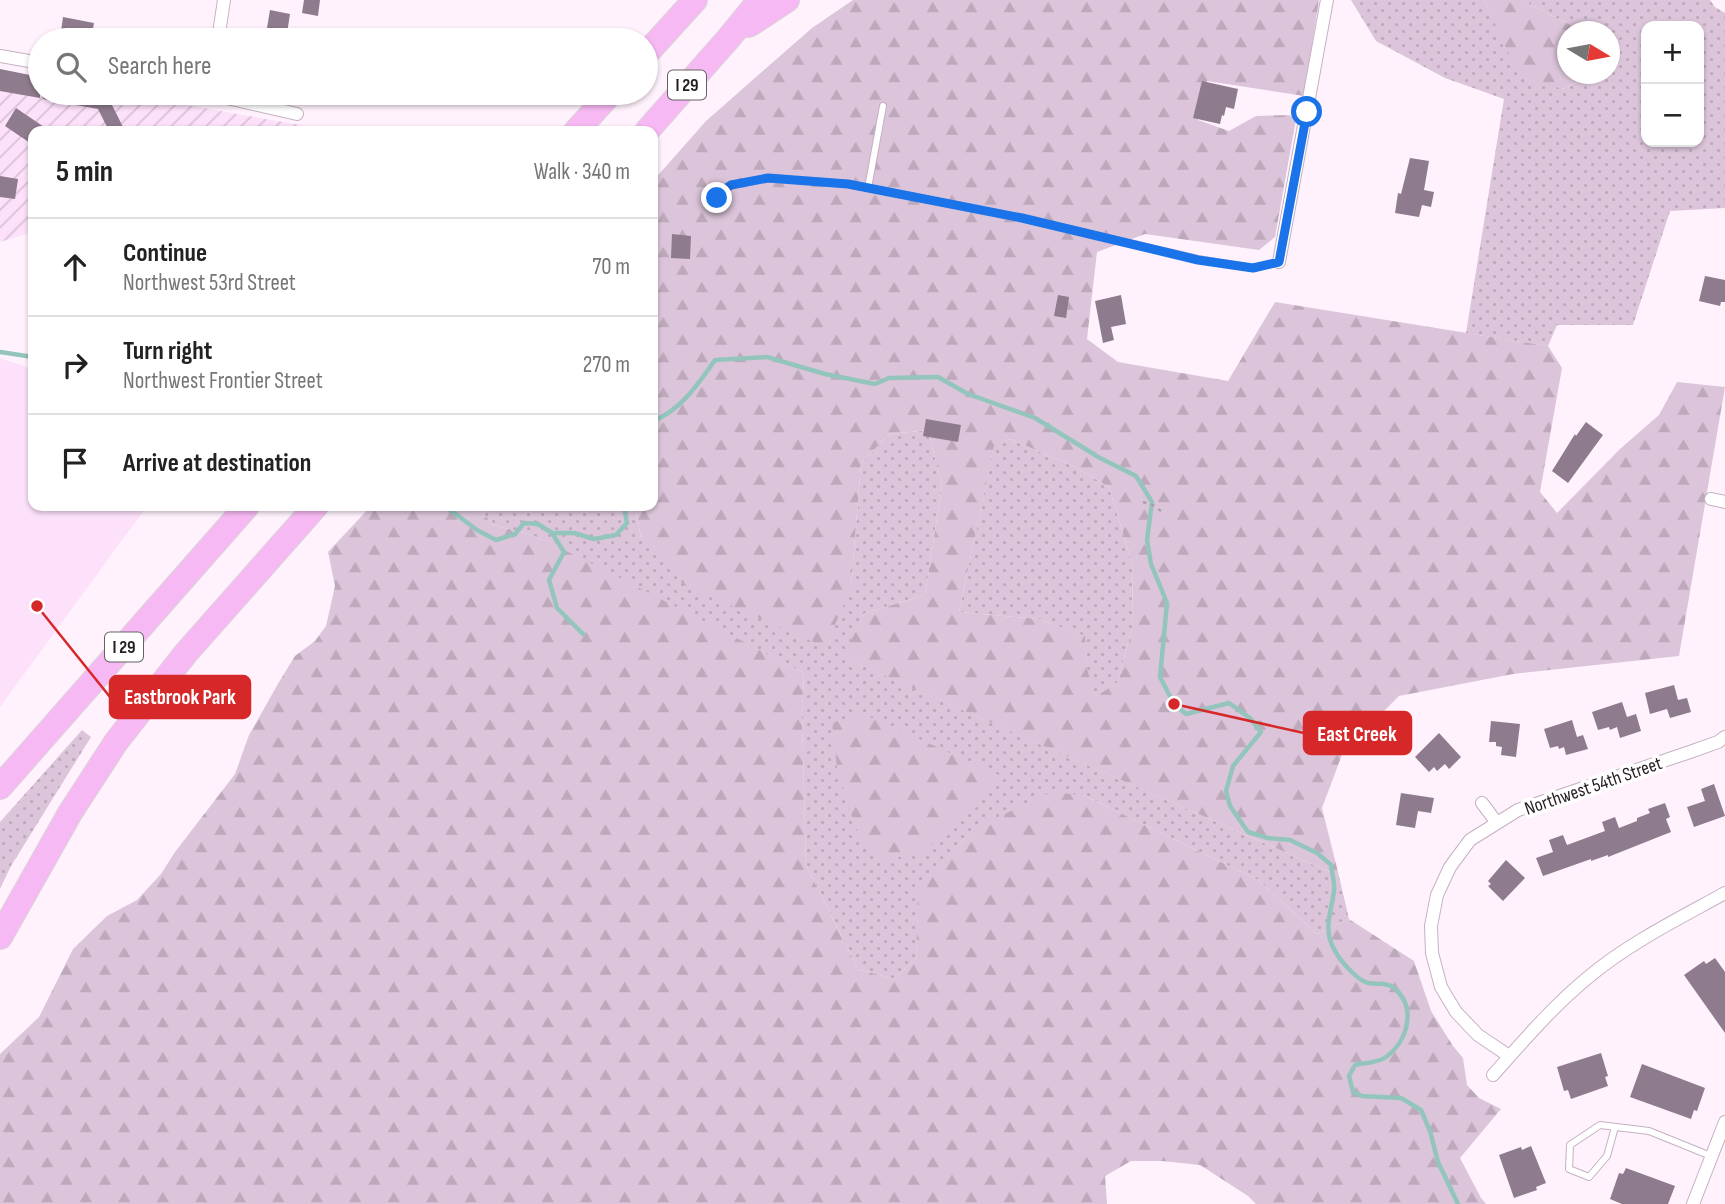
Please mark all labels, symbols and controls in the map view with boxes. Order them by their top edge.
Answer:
north arrow [1557,21,1620,84]
map controls [1641,21,1704,147]
button: + [1641,21,1704,84]
search box [28,28,658,105]
icon: search [52,48,90,86]
text: Search here [108,51,211,82]
road number: I 29 [668,70,706,100]
button: − [1641,84,1704,147]
route start [1291,96,1322,127]
text: 5 min [56,154,113,190]
text: Walk · 340 m [534,158,630,186]
route end [701,182,732,213]
text: Continue [123,238,207,269]
icon: ahead [56,248,94,286]
text: 70 m [592,253,630,281]
text: Northwest 53rd Street [123,269,296,297]
text: Turn right [123,336,212,367]
icon: right [56,346,94,384]
text: 270 m [583,351,630,379]
text: Northwest Frontier Street [123,367,323,395]
icon: arrive [56,444,94,482]
text: Arrive at destination [123,448,311,479]
road number: I 29 [105,632,143,662]
callout: Eastbrook Park [110,676,250,718]
text: Eastbrook Park [124,685,236,710]
callout: East Creek [1304,712,1411,754]
text: East Creek [1317,722,1397,747]
street label: Northwest 54th Street [1522,752,1665,821]

